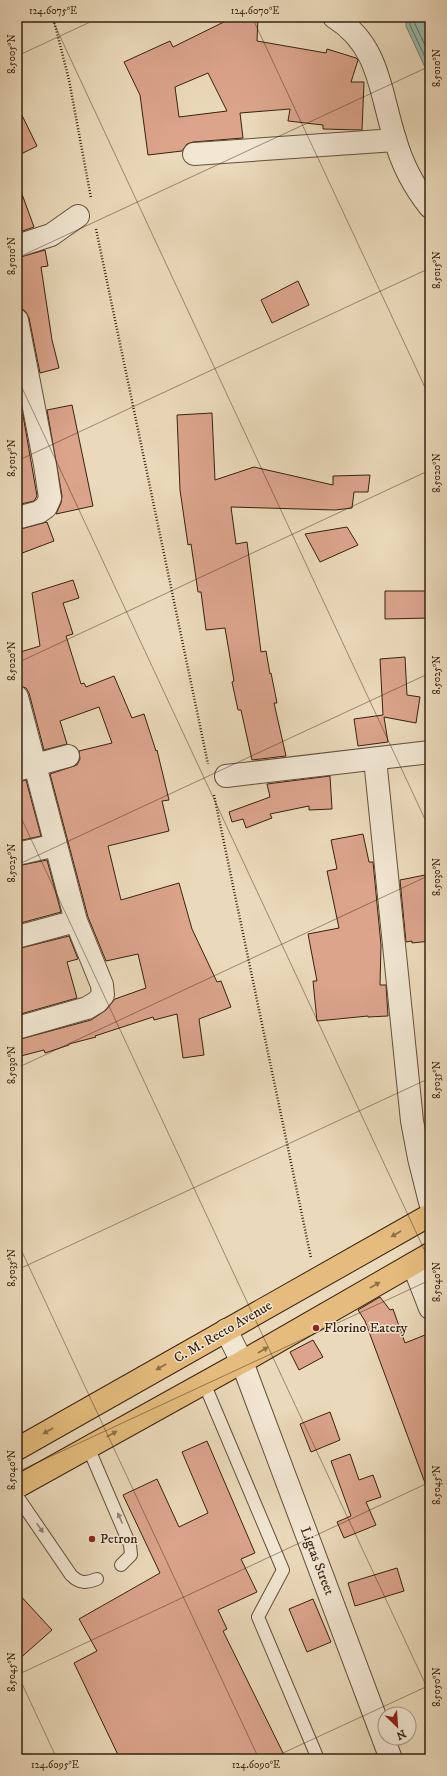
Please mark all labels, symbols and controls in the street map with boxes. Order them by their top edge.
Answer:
text: 124.6075°E [29,5,77,17]
text: 124.6070°E [231,5,279,17]
text: 8.5005°N [6,34,18,74]
text: 8.5010°N [431,49,443,87]
text: 8.5010°N [6,237,18,275]
text: 8.5015°N [431,251,443,289]
text: 8.5015°N [6,439,18,477]
text: 8.5020°N [431,453,443,493]
text: 8.5020°N [6,641,18,681]
text: 8.5025°N [431,656,443,694]
text: 8.5025°N [6,844,18,882]
text: 8.5030°N [431,858,443,896]
text: 8.5030°N [6,1046,18,1084]
text: 8.5035°N [431,1061,443,1099]
one-way arrow [390,1231,402,1238]
text: 8.5035°N [6,1249,18,1287]
text: 8.5040°N [431,1262,443,1302]
one-way arrow [369,1282,381,1289]
street label: C. M. Recto Avenue [171,1296,276,1367]
place label: Florino Eatery [324,1319,408,1337]
marker: Florino Eatery [311,1323,321,1333]
one-way arrow [257,1347,269,1354]
one-way arrow [155,1364,167,1371]
one-way arrow [42,1428,54,1435]
one-way arrow [106,1430,118,1437]
text: 8.5040°N [6,1450,18,1490]
text: 8.5045°N [431,1465,443,1505]
one-way arrow [117,1512,123,1523]
one-way arrow [36,1523,44,1533]
street label: Ligtas Street [296,1524,338,1598]
place label: Petron [100,1530,138,1548]
marker: Petron [87,1534,97,1544]
text: 8.5045°N [6,1652,18,1692]
text: 8.5050°N [431,1667,443,1707]
north arrow [377,1706,417,1746]
text: N [394,1726,408,1742]
text: 124.6095°E [31,1759,79,1771]
text: 124.6090°E [232,1759,280,1771]

